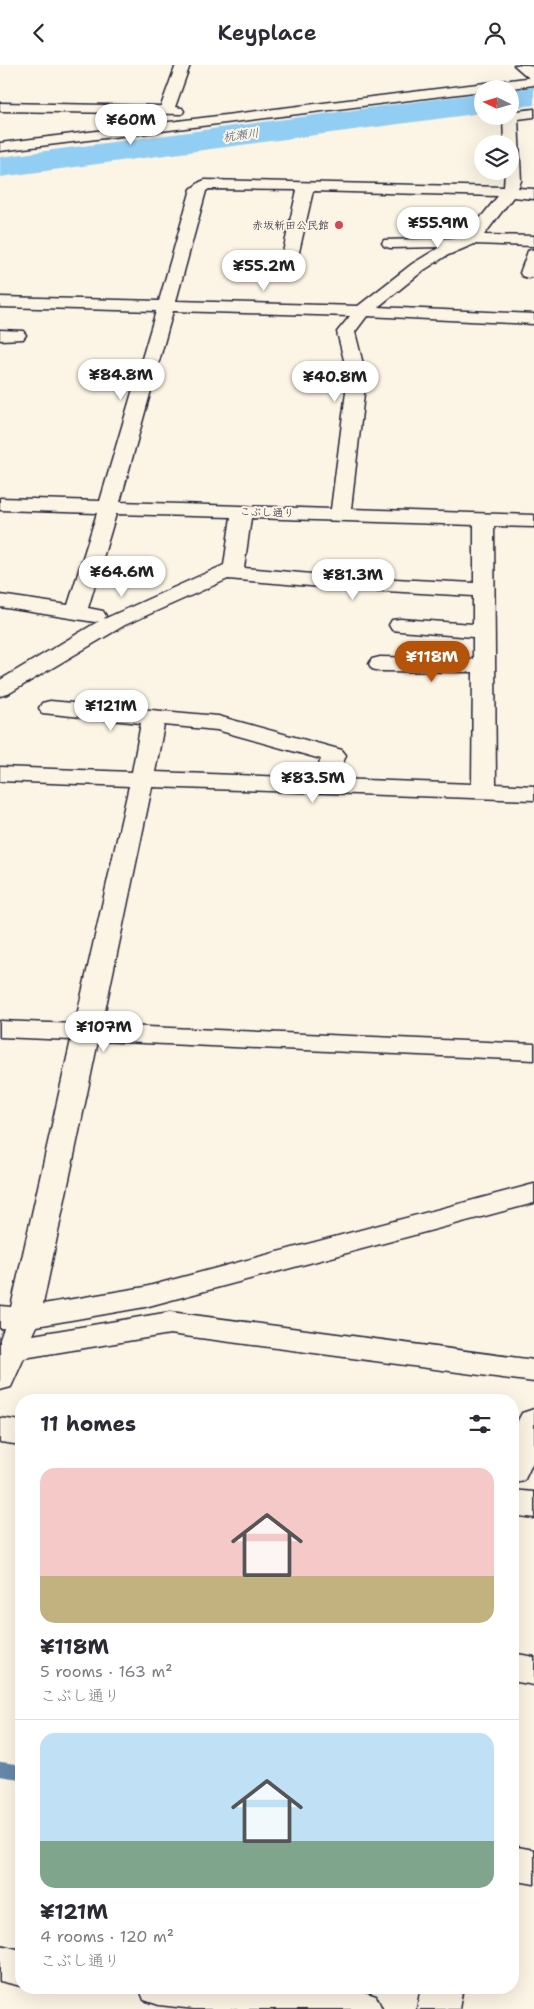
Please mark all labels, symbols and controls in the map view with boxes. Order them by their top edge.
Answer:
text: Keyplace [217,18,317,47]
icon: back [25,19,53,47]
icon: person [481,19,509,47]
north arrow [474,80,519,125]
map controls [474,80,519,180]
pin: ¥60M [101,103,161,146]
text: ¥60M [106,109,156,130]
water label: 杭瀬川 [222,125,260,145]
button: layers [474,135,519,180]
pin: ¥55.9M [397,207,479,249]
text: ¥55.9M [408,212,468,233]
place label: 赤坂新田公民館 [252,218,329,233]
marker: 赤坂新田公民館 [333,219,345,231]
pin: ¥55.2M [223,249,305,292]
text: ¥55.2M [233,255,295,276]
pin: ¥84.8M [80,359,162,401]
pin: ¥40.8M [294,361,376,403]
text: ¥84.8M [89,364,153,385]
text: ¥40.8M [303,366,367,387]
street label: こぶし通り [239,504,295,521]
pin: ¥64.6M [81,555,163,598]
pin: ¥81.3M [312,559,394,601]
text: ¥64.6M [90,561,154,582]
text: ¥81.3M [323,564,383,585]
pin: ¥118M [397,641,467,683]
text: ¥118M [406,646,458,667]
pin: ¥121M [76,689,146,732]
text: ¥121M [85,695,137,716]
pin: ¥83.5M [272,761,354,804]
text: ¥83.5M [281,767,345,788]
pin: ¥107M [69,1011,139,1053]
text: ¥107M [76,1016,132,1037]
text: 11 homes [40,1410,136,1438]
icon: filters [466,1410,494,1438]
icon: home [222,1500,312,1590]
text: ¥118M [40,1633,109,1661]
text: 5 rooms · 163 m² [40,1661,173,1682]
text: こぶし通り [40,1685,120,1706]
icon: home [222,1766,312,1856]
text: ¥121M [40,1898,108,1926]
text: 4 rooms · 120 m² [40,1926,174,1947]
text: こぶし通り [40,1950,120,1971]

